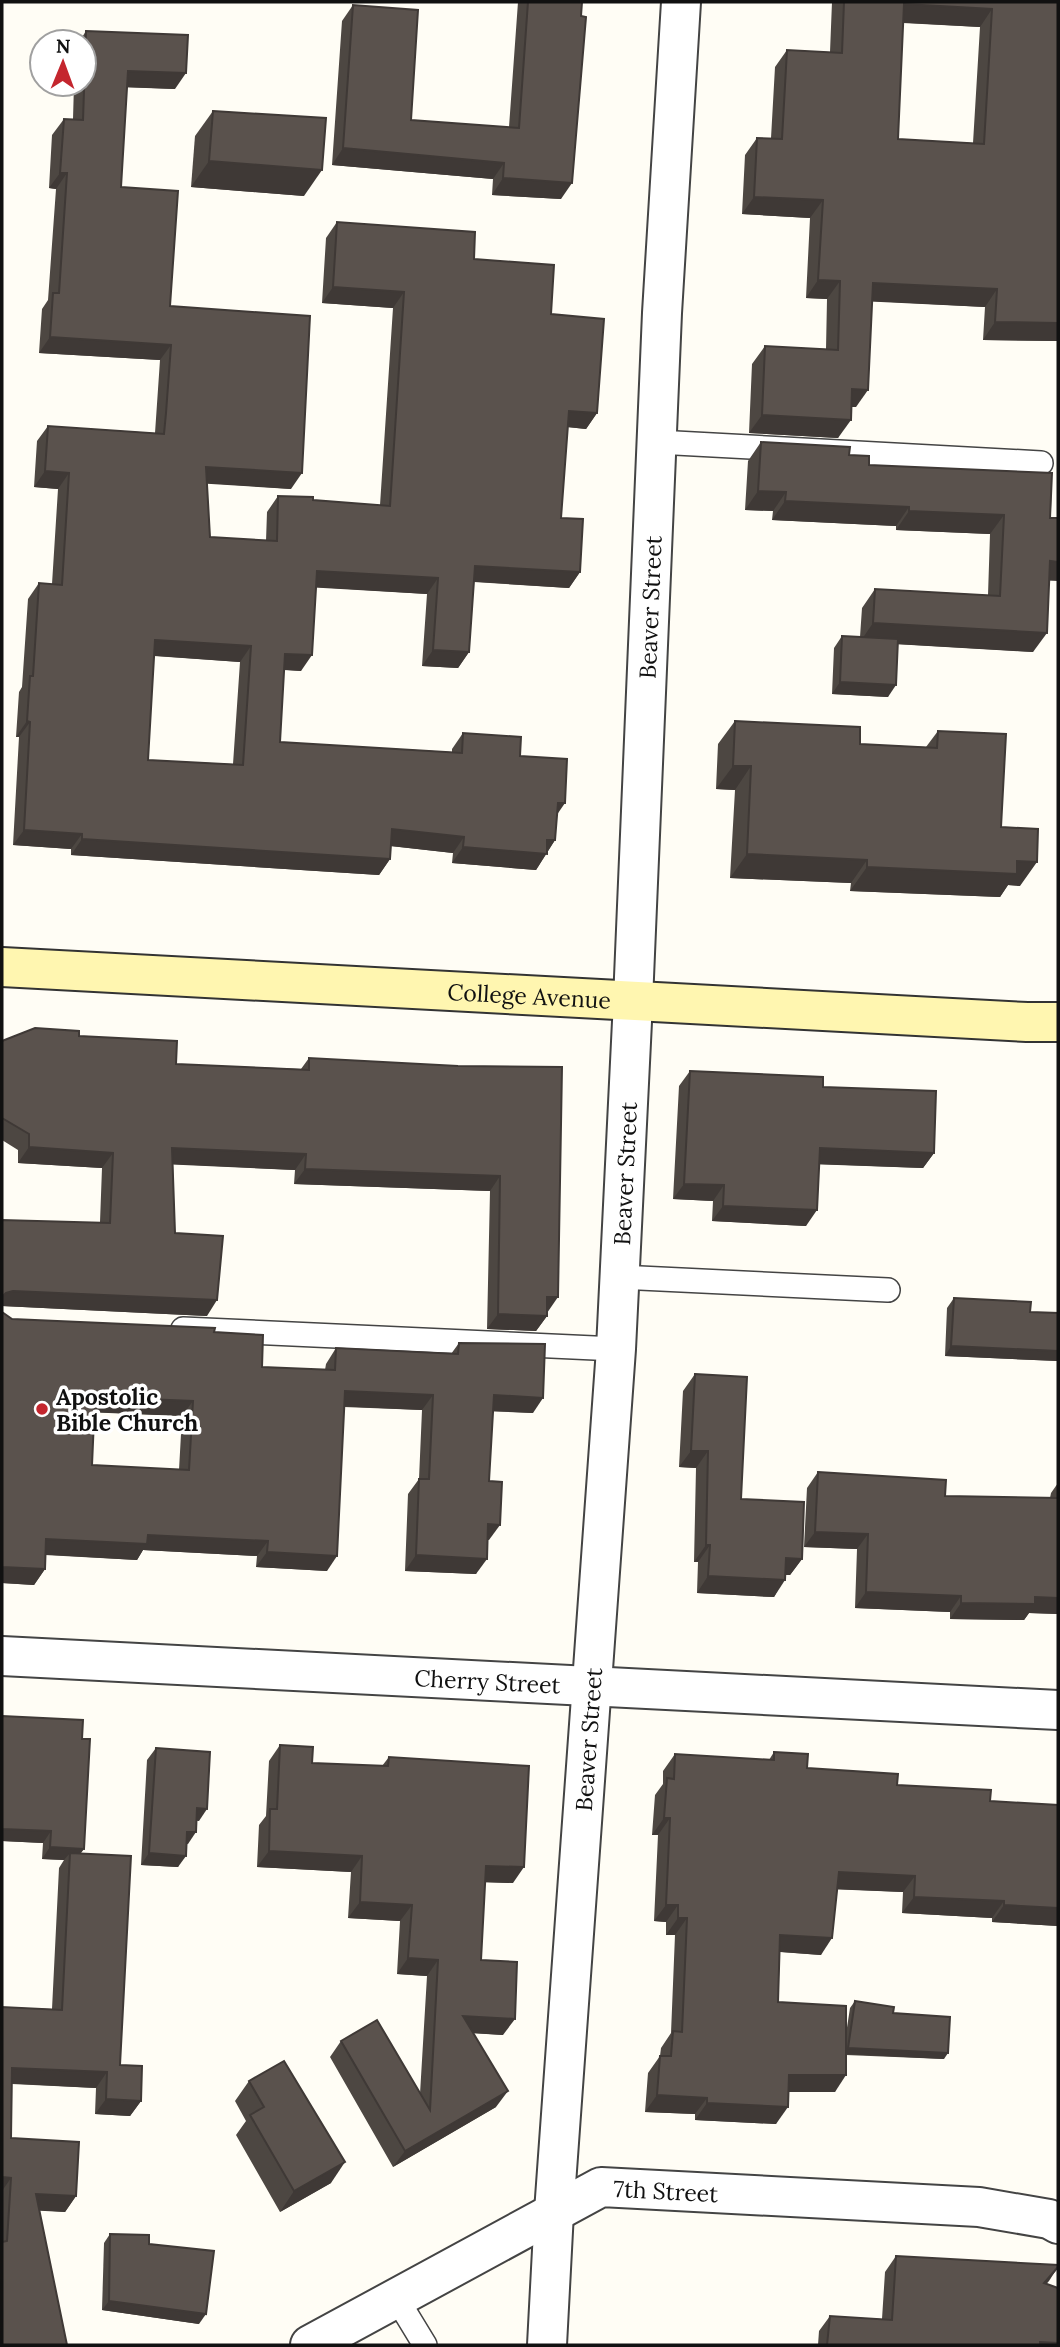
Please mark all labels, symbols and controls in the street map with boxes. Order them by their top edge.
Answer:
north arrow [28,28,98,98]
text: N [56,34,71,58]
street label: Beaver Street [632,535,667,680]
street label: College Avenue [447,976,612,1014]
street label: Beaver Street [607,1101,643,1246]
place label: Apostolic Bible Church [56,1382,198,1437]
marker: Apostolic Bible Church [34,1401,50,1417]
street label: Cherry Street [414,1663,561,1699]
street label: Beaver Street [568,1667,608,1812]
street label: 7th Street [613,2173,719,2208]

